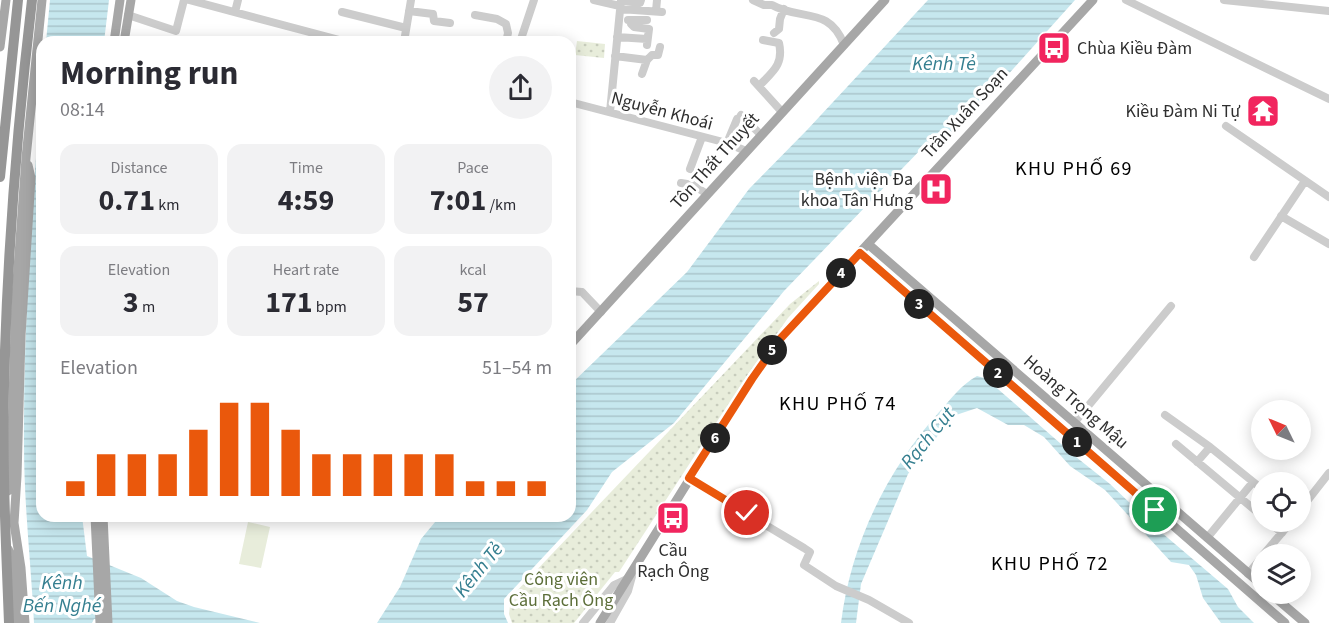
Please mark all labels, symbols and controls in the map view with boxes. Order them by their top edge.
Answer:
bus stop icon: Chùa Kiều Đàm [1036,30,1072,66]
place label: Chùa Kiều Đàm [1077,36,1192,61]
text: Morning run [60,50,238,97]
water label: Kênh Tẻ [912,50,976,78]
button: share [489,56,552,119]
street label: Trần Xuân Soạn [916,62,1014,164]
street label: Nguyễn Khoái [608,85,716,137]
temple icon: Kiều Đàm Ni Tự [1245,93,1281,129]
text: 08:14 [60,96,105,124]
place label: Kiều Đàm Ni Tự [1126,99,1241,124]
street label: Tôn Thất Thuyết [665,107,765,215]
district label: KHU PHỐ 69 [1015,155,1133,183]
text: Distance [111,157,167,179]
text: Time [289,157,323,179]
text: Pace [457,157,489,179]
place label: Bệnh viện Đa khoa Tân Hưng [801,167,913,213]
hospital icon: Bệnh viện Đa khoa Tân Hưng [918,171,954,207]
text: 0.71 [99,179,155,222]
text: 4:59 [278,179,334,222]
text: 7:01 [430,179,486,222]
text: km [155,194,179,216]
text: /km [486,194,516,216]
pin: 4 [826,258,856,288]
text: Elevation [108,259,170,281]
text: Heart rate [273,259,339,281]
text: kcal [460,259,486,281]
text: 4 [837,262,845,284]
text: 3 [123,281,139,324]
text: 171 [265,281,313,324]
text: 57 [457,281,489,324]
pin: 3 [904,289,934,319]
text: 3 [915,293,923,315]
text: m [139,296,155,318]
text: bpm [313,296,347,318]
pin: 5 [757,335,787,365]
text: 5 [768,339,776,361]
street label: Hoàng Trọng Mậu [1018,349,1134,455]
text: Elevation [60,354,138,382]
text: 51–54 m [482,354,552,382]
pin: 2 [983,358,1013,388]
text: 2 [994,362,1002,384]
district label: KHU PHỐ 74 [779,390,897,418]
north arrow [1251,400,1311,460]
map controls [1251,400,1311,604]
water label: Rạch Cụt [894,401,962,475]
pin: 6 [700,423,730,453]
text: 6 [711,427,719,449]
pin: 1 [1062,427,1092,457]
text: 1 [1073,431,1081,453]
button: locate [1251,472,1311,532]
pin [1129,484,1180,535]
pin [721,487,772,538]
icon: arrive [1138,493,1171,526]
icon: check [730,496,763,529]
bus stop icon: Cầu Rạch Ông [655,500,691,536]
water label: Kênh Tẻ [448,536,510,604]
place label: Cầu Rạch Ông [637,538,709,584]
button: layers [1251,544,1311,604]
district label: KHU PHỐ 72 [991,550,1109,578]
park label: Công viên Cầu Rạch Ông [509,567,613,613]
water label: Kênh Bến Nghé [23,569,102,620]

